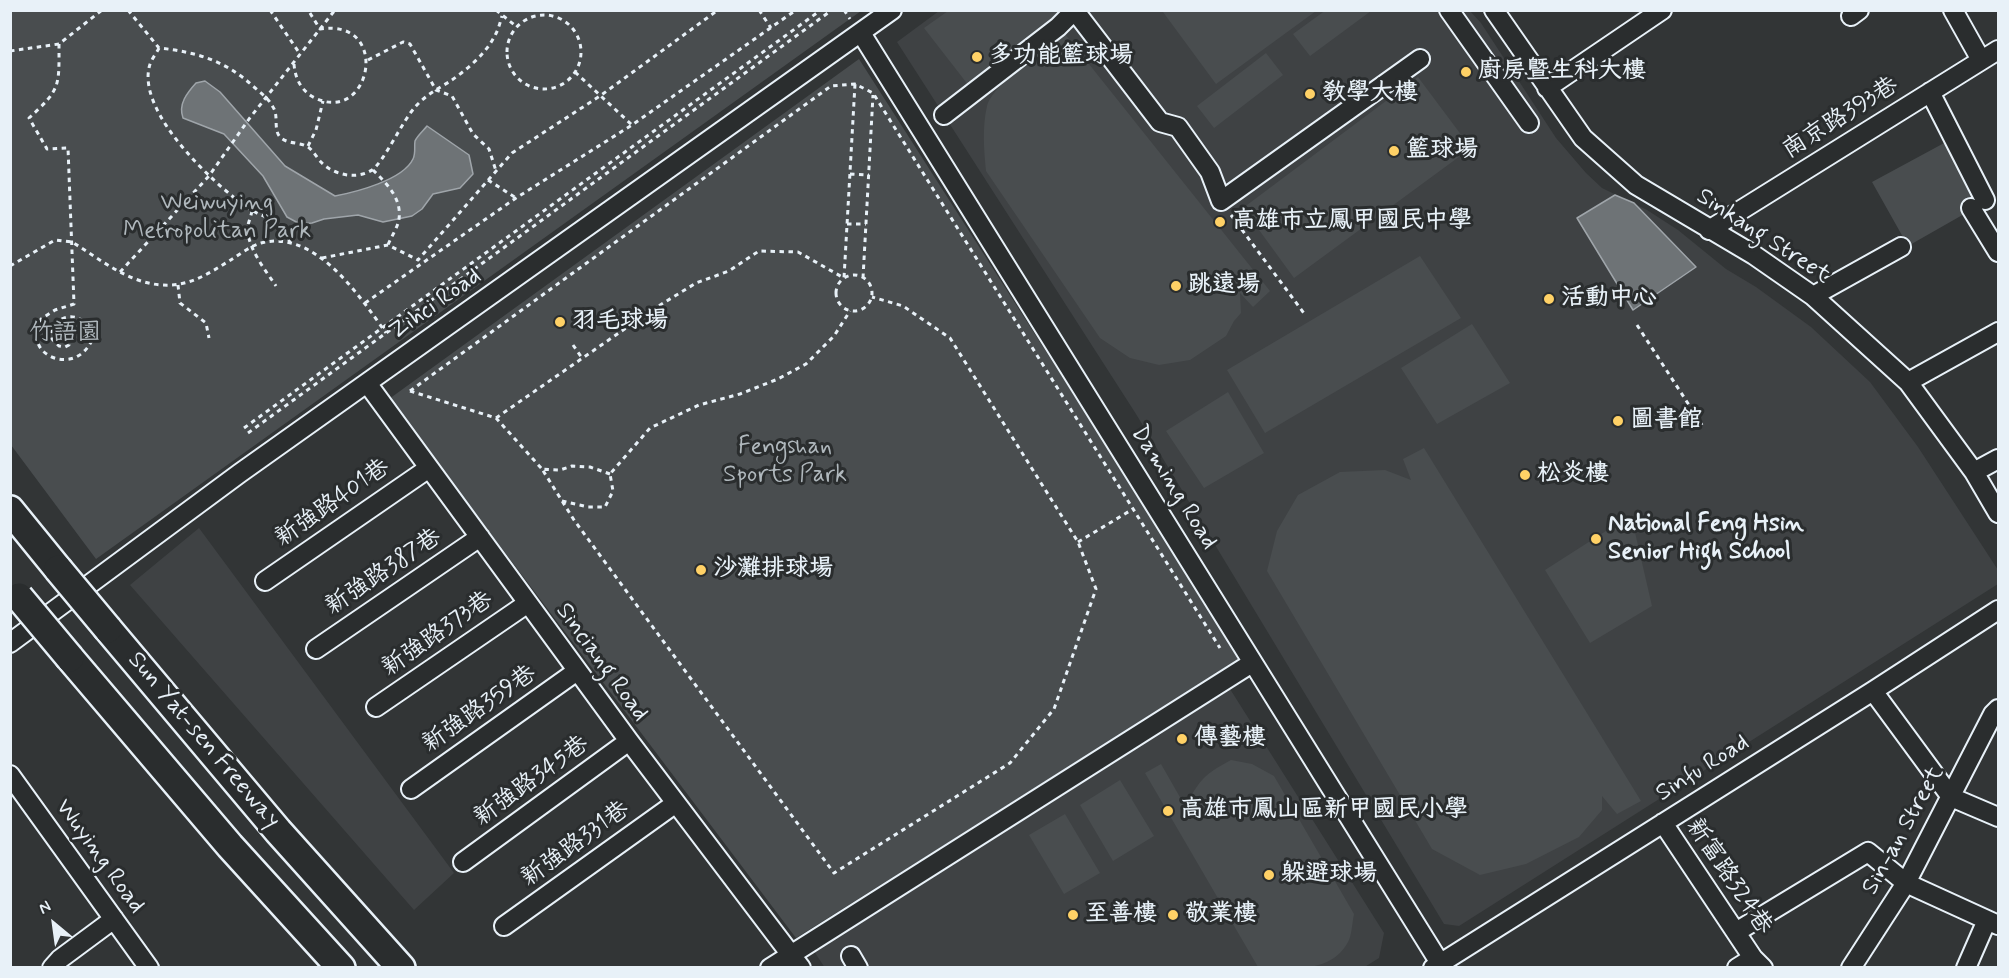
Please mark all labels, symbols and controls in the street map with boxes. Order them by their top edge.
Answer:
place label: 多功能籃球場 [989,43,1133,71]
marker: 多功能籃球場 [970,50,984,64]
place label: 廚房暨生科大樓 [1478,58,1646,86]
marker: 廚房暨生科大樓 [1459,65,1473,79]
street label: 南京路393巷 [1778,72,1904,166]
place label: 教學大樓 [1322,80,1418,108]
marker: 教學大樓 [1303,87,1317,101]
place label: 籃球場 [1406,137,1478,165]
marker: 籃球場 [1387,144,1401,158]
street label: Sinkang Street [1690,183,1836,291]
park label: Weiwuying Metropolitan Park [123,190,311,246]
place label: 高雄市立鳳甲國民中學 [1232,208,1472,236]
marker: 高雄市立鳳甲國民中學 [1213,215,1227,229]
street label: Zihci Road [384,263,488,347]
place label: 跳遠場 [1188,272,1260,300]
marker: 跳遠場 [1169,279,1183,293]
place label: 活動中心 [1561,285,1657,313]
marker: 活動中心 [1542,292,1556,306]
place label: 羽毛球場 [572,308,668,336]
marker: 羽毛球場 [553,315,567,329]
park label: 竹語園 [29,320,101,348]
place label: 圖書館 [1630,407,1702,435]
marker: 圖書館 [1611,414,1625,428]
street label: Daming Road [1123,421,1223,555]
park label: Fengshan Sports Park [723,434,847,490]
street label: 新強路401巷 [270,454,396,554]
place label: 松炎樓 [1537,461,1609,489]
marker: 松炎樓 [1518,468,1532,482]
place label: National Feng Hsin Senior High School [1608,511,1804,567]
street label: 新強路387巷 [321,524,447,622]
marker: National Feng Hsin Senior High School [1589,532,1603,546]
place label: 沙灘排球場 [713,556,833,584]
marker: 沙灘排球場 [694,563,708,577]
street label: 新強路373巷 [377,586,499,684]
street label: Sinciang Road [548,598,654,728]
street label: Sun Yat-sen Freeway [121,647,285,835]
street label: 新強路359巷 [418,660,542,760]
place label: 傳藝樓 [1194,725,1266,753]
street label: Sinfu Road [1651,729,1755,809]
street label: 新強路345巷 [469,731,595,833]
marker: 傳藝樓 [1175,732,1189,746]
street label: Sin-an Street [1857,762,1951,900]
street label: Wuying Road [48,794,150,920]
street label: 新強路331巷 [516,796,636,894]
place label: 高雄市鳳山區新甲國民小學 [1180,797,1468,825]
marker: 高雄市鳳山區新甲國民小學 [1161,804,1175,818]
street label: 新富路324巷 [1679,814,1777,940]
place label: 躲避球場 [1281,861,1377,889]
marker: 躲避球場 [1262,868,1276,882]
north arrow [24,894,84,954]
text: N [35,896,55,920]
place label: 至善樓 [1085,901,1157,929]
place label: 敬業樓 [1185,901,1257,929]
marker: 至善樓 [1066,908,1080,922]
marker: 敬業樓 [1166,908,1180,922]

